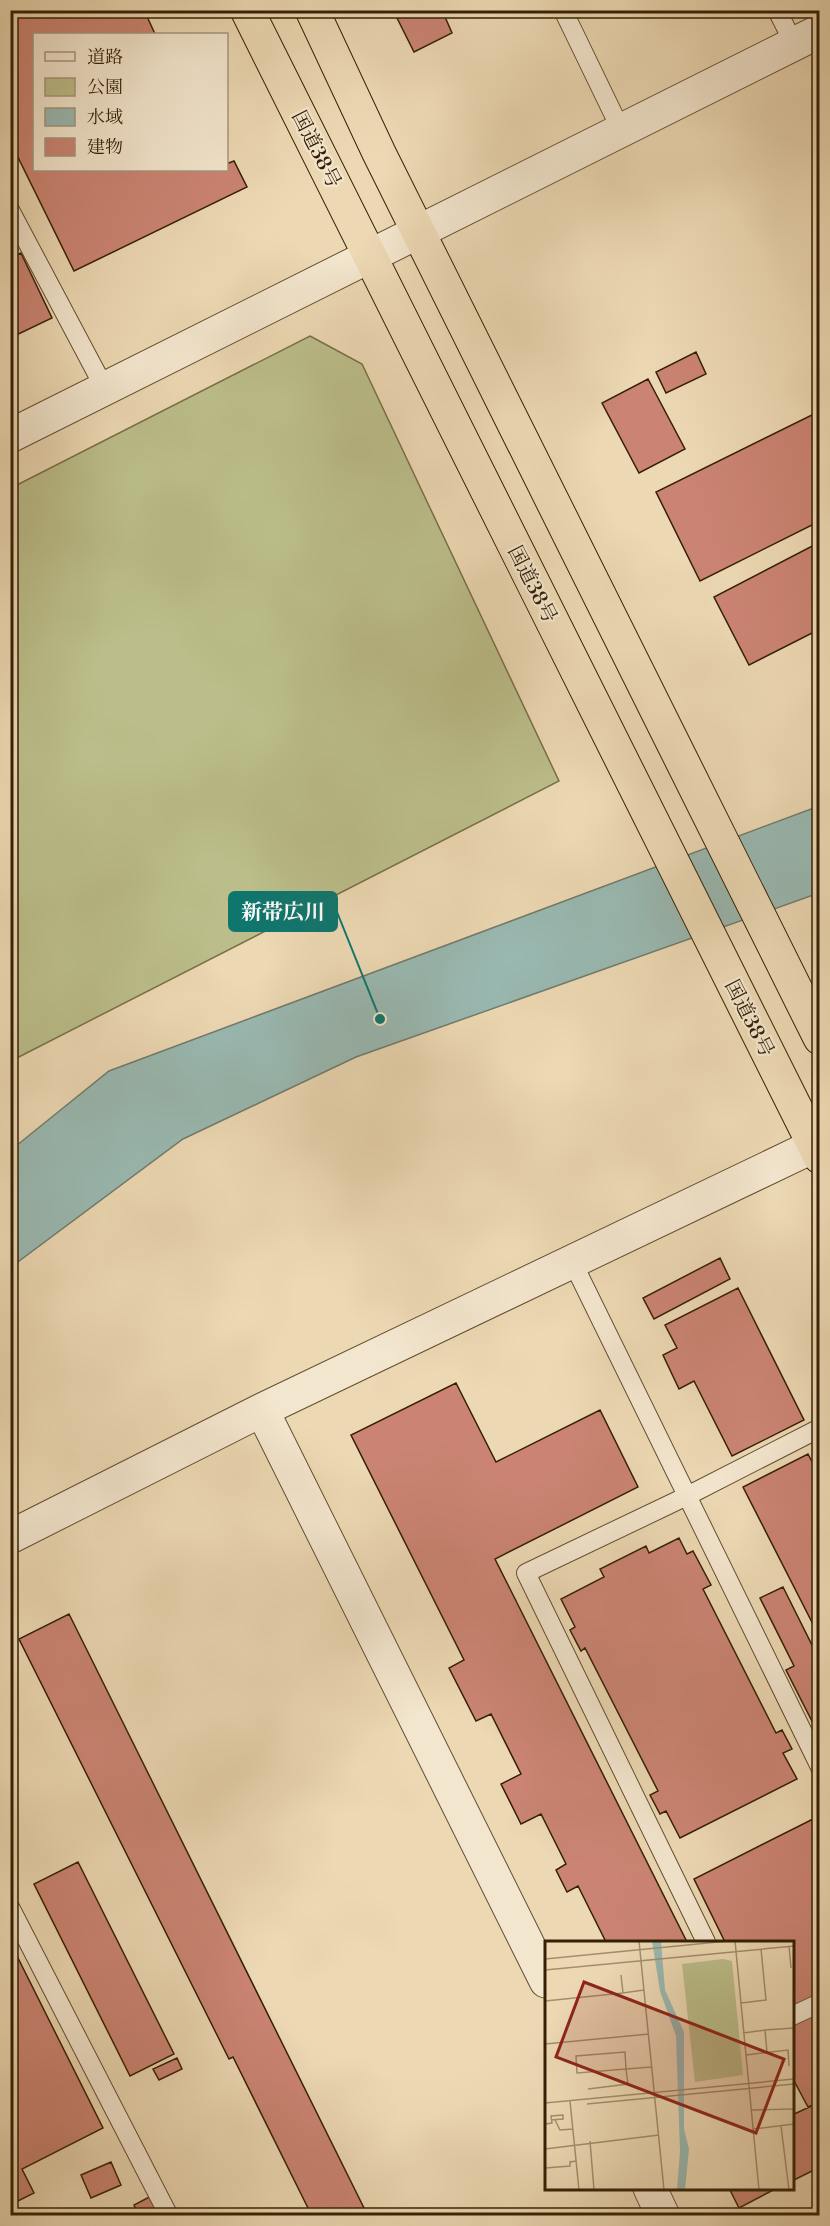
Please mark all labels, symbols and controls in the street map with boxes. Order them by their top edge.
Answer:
legend [33,33,228,171]
text: 道路 [87,46,123,69]
text: 公園 [87,76,123,99]
text: 水域 [87,106,123,129]
street label: 国道38号 [286,107,346,192]
text: 建物 [87,136,123,159]
street label: 国道38号 [502,542,562,627]
callout: 新帯広川 [229,892,337,931]
text: 新帯広川 [241,900,325,926]
street label: 国道38号 [719,976,779,1061]
inset map [545,1941,794,2190]

